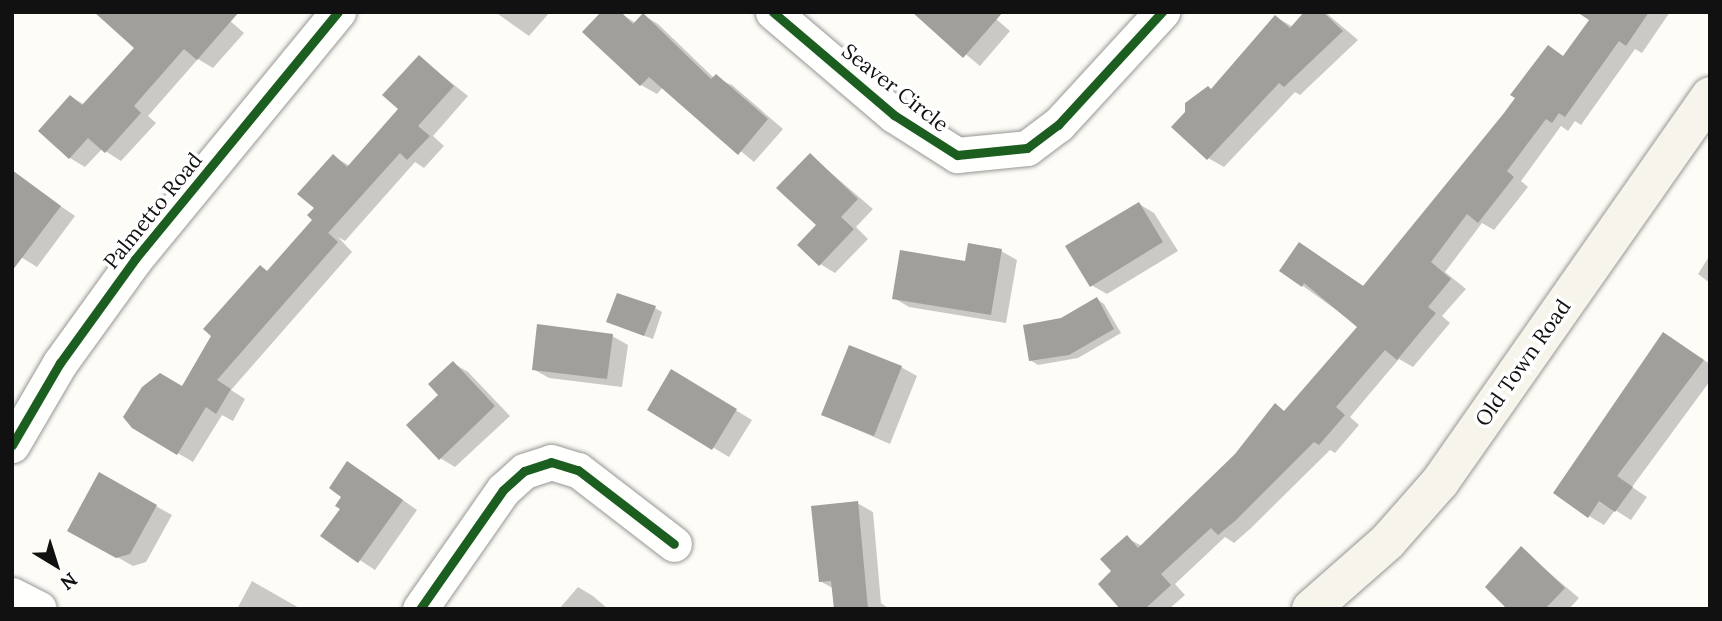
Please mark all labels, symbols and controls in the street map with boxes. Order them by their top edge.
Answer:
street label: Seaver Circle [837,39,953,137]
street label: Palmetto Road [98,148,208,274]
street label: Old Town Road [1470,295,1576,431]
north arrow [21,530,91,600]
text: N [56,568,82,596]

